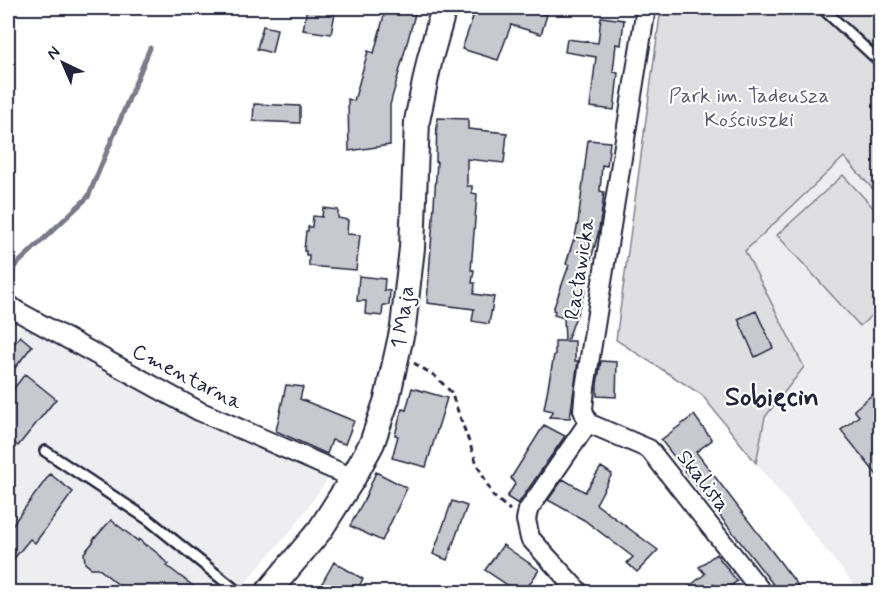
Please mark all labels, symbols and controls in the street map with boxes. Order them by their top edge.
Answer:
north arrow [33,33,93,93]
text: N [42,42,65,65]
park label: Park im. Tadeusza Kościuszki [669,82,829,134]
street label: Racławicka [558,216,602,322]
street label: 1 Maja [385,284,421,350]
street label: Cmentarna [127,337,247,417]
district label: Sobięcin [725,380,819,415]
street label: Skalista [670,444,736,518]

